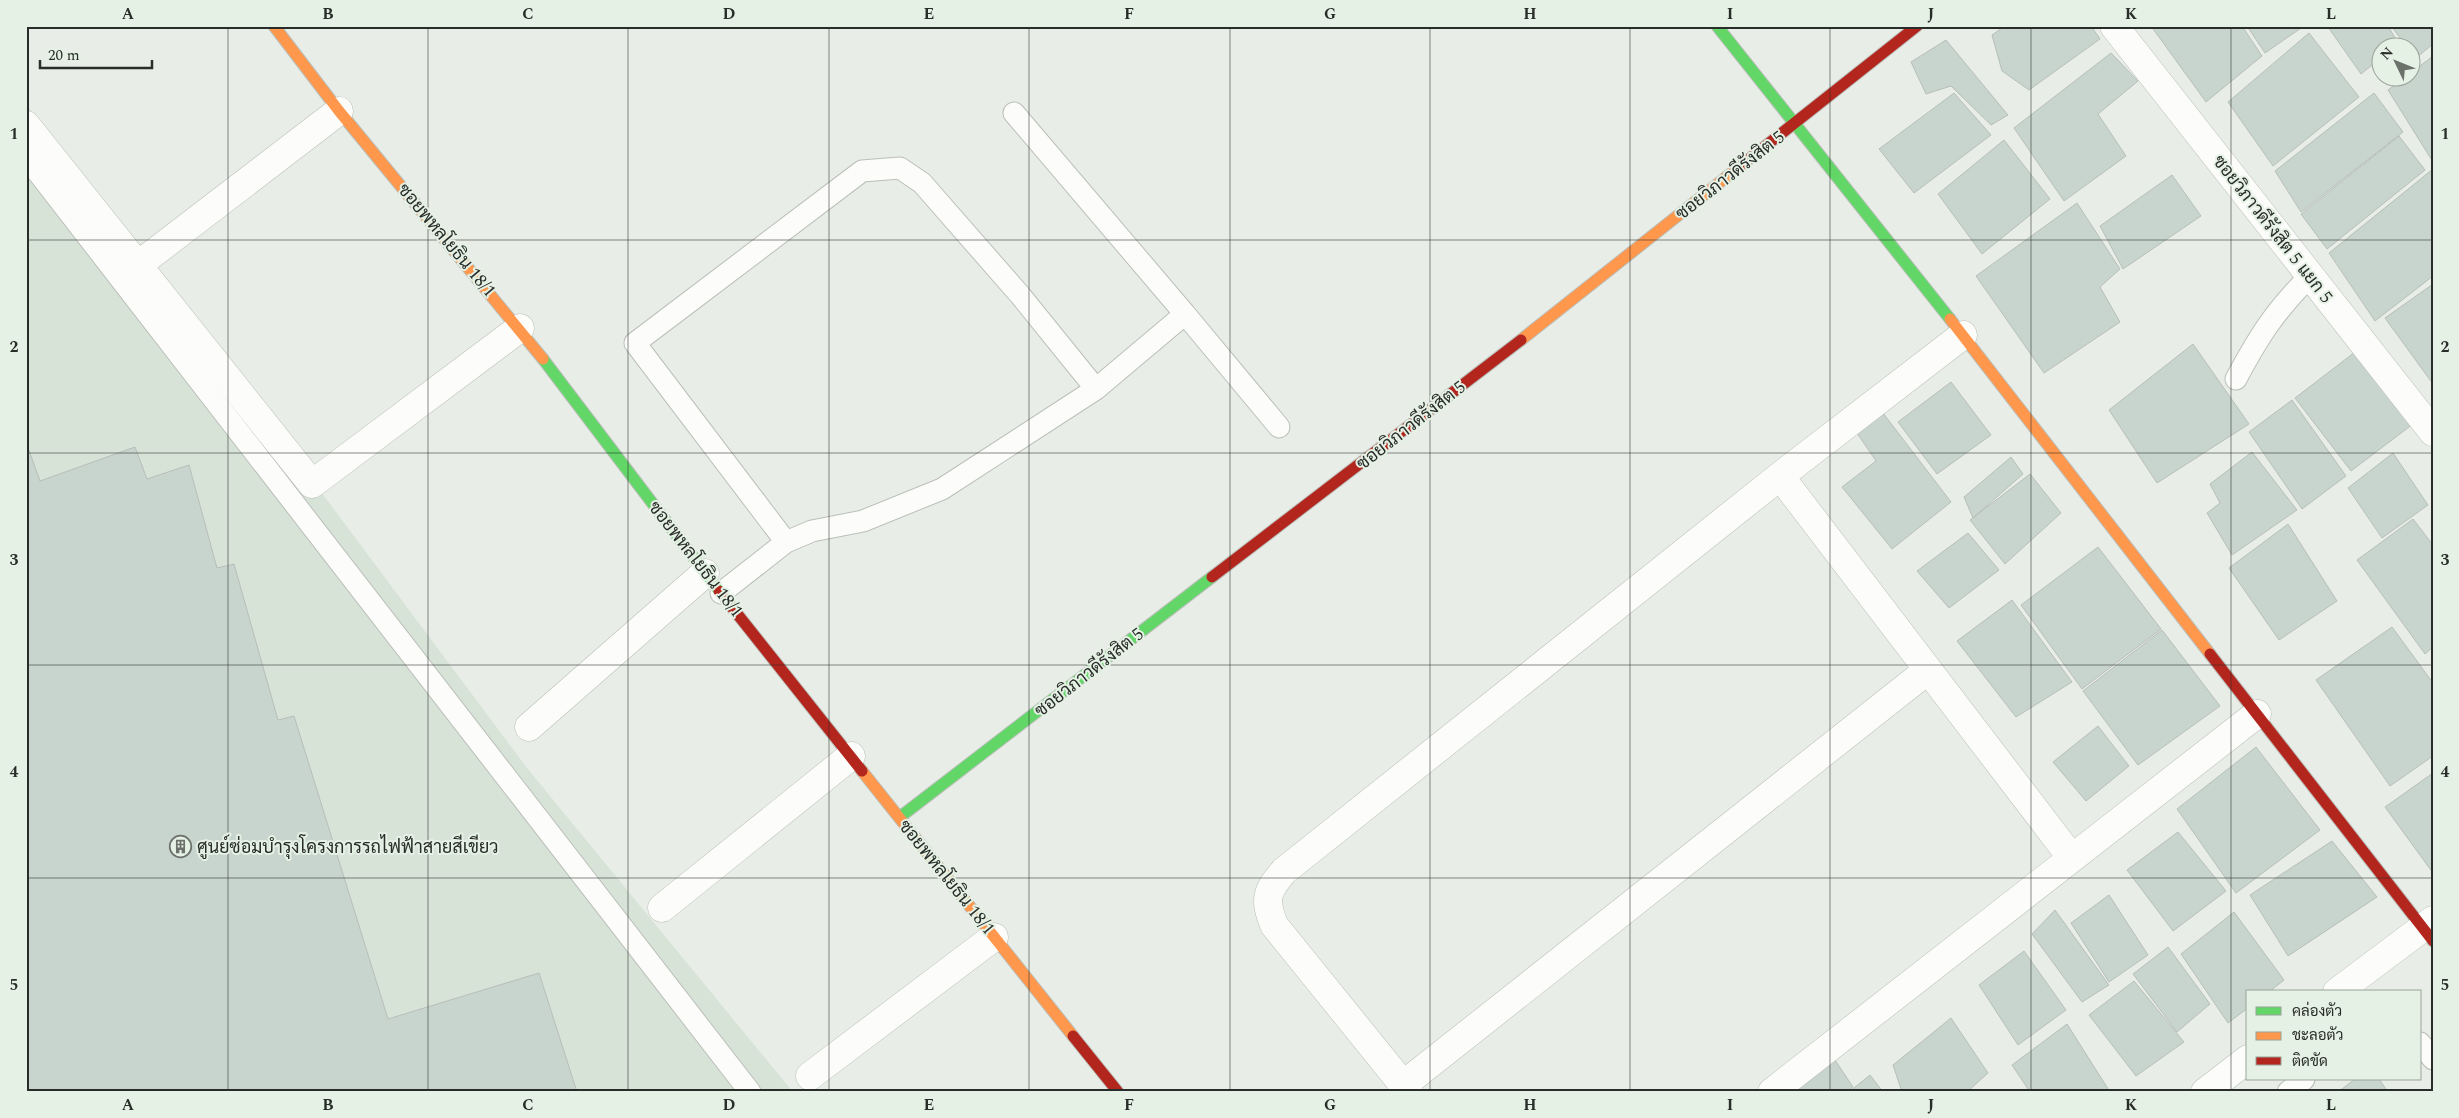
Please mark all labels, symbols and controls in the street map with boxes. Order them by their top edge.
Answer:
text: A [122,2,135,26]
text: B [322,2,334,26]
text: C [522,2,534,26]
text: D [723,2,736,26]
text: E [924,2,934,26]
text: F [1124,2,1134,26]
text: G [1324,2,1336,26]
text: H [1523,2,1537,26]
text: I [1727,2,1733,26]
text: J [1928,2,1935,26]
text: K [2125,2,2138,26]
text: L [2326,2,2336,26]
scale bar [40,38,152,70]
north arrow [2372,38,2422,88]
text: N [2375,42,2398,65]
text: 20 m [48,44,80,67]
text: 1 [10,122,18,146]
text: 1 [2441,122,2449,146]
street label: ซอยวิภาวดีรังสิต 5 [1670,124,1791,227]
street label: ซอยวิภาวดีรังสิต 5 แยก 5 [2206,149,2339,309]
street label: ซอยพหลโยธิน 18/1 [391,178,502,303]
text: 2 [10,335,19,359]
text: 2 [2441,335,2450,359]
street label: ซอยวิภาวดีรังสิต 5 [1351,374,1472,477]
street label: ซอยพหลโยธิน 18/1 [642,495,750,623]
text: 3 [10,548,19,572]
text: 3 [2441,548,2450,572]
street label: ซอยวิภาวดีรังสิต 5 [1029,621,1150,724]
text: 4 [10,760,19,784]
text: 4 [2441,760,2450,784]
street label: ซอยพหลโยธิน 18/1 [892,814,1002,941]
place label: ศูนย์ซ่อมบำรุงโครงการรถไฟฟ้าสายสีเขียว [197,834,498,861]
building icon: ศูนย์ซ่อมบำรุงโครงการรถไฟฟ้าสายสีเขียว [169,835,193,859]
text: 5 [10,973,18,997]
text: 5 [2441,973,2449,997]
legend [2246,990,2422,1080]
text: คล่องตัว [2292,1000,2342,1023]
text: ชะลอตัว [2292,1024,2343,1047]
text: ติดขัด [2292,1050,2328,1073]
text: A [122,1093,135,1117]
text: B [322,1093,334,1117]
text: C [522,1093,534,1117]
text: D [723,1093,736,1117]
text: E [924,1093,934,1117]
text: F [1124,1093,1134,1117]
text: G [1324,1093,1336,1117]
text: H [1523,1093,1537,1117]
text: I [1727,1093,1733,1117]
text: J [1928,1093,1935,1117]
text: K [2125,1093,2138,1117]
text: L [2326,1093,2336,1117]

